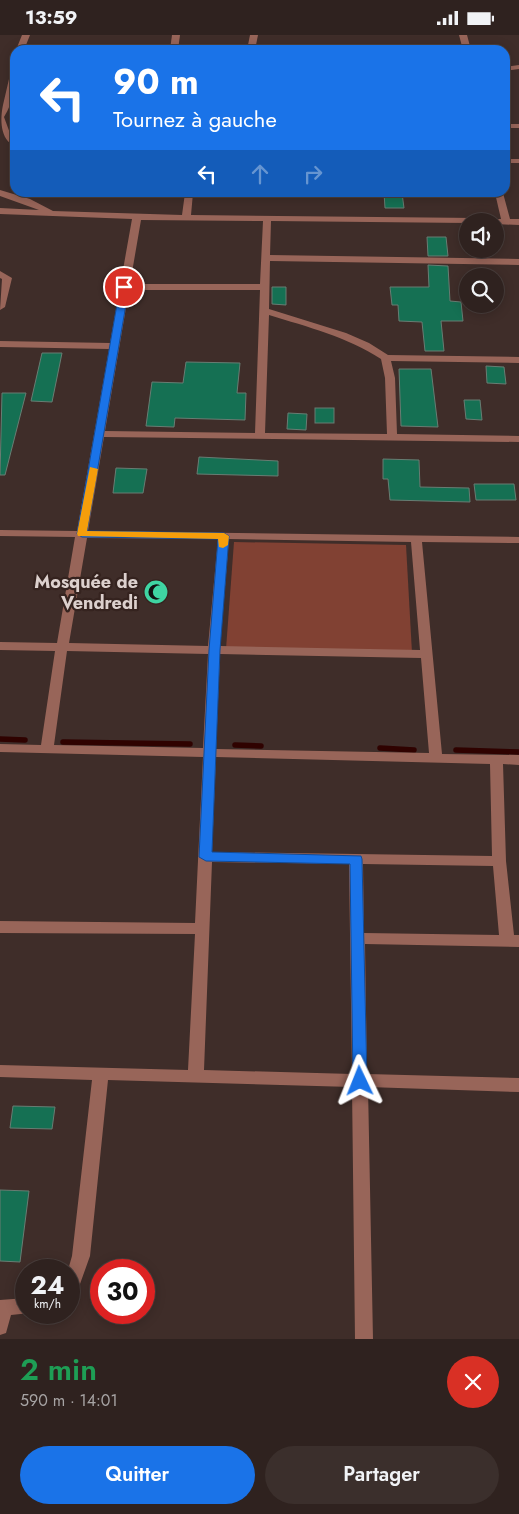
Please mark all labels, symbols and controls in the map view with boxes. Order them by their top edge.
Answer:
text: 13:59 [25,4,78,31]
text: 90 m [113,57,199,107]
icon: left [30,65,95,130]
text: Tournez à gauche [113,103,277,135]
icon: left [193,160,221,188]
icon: ahead [246,160,274,188]
icon: right [299,160,327,188]
map controls [459,213,504,313]
button: sound [459,213,504,258]
pin [103,266,145,308]
button: search [459,268,504,313]
icon: arrive [110,273,138,301]
place label: Mosquée de Vendredi [34,569,138,616]
mosque icon: Mosquée de Vendredi [143,579,169,605]
position arrow [333,1054,385,1106]
speed limit sign: 30 [90,1259,155,1324]
text: 24 [31,1267,64,1303]
text: km/h [34,1295,61,1313]
text: 2 min [20,1348,97,1391]
button: close [447,1356,499,1408]
text: 590 m · 14:01 [20,1389,118,1412]
button: Quitter [20,1446,255,1504]
button: Partager [265,1446,499,1504]

